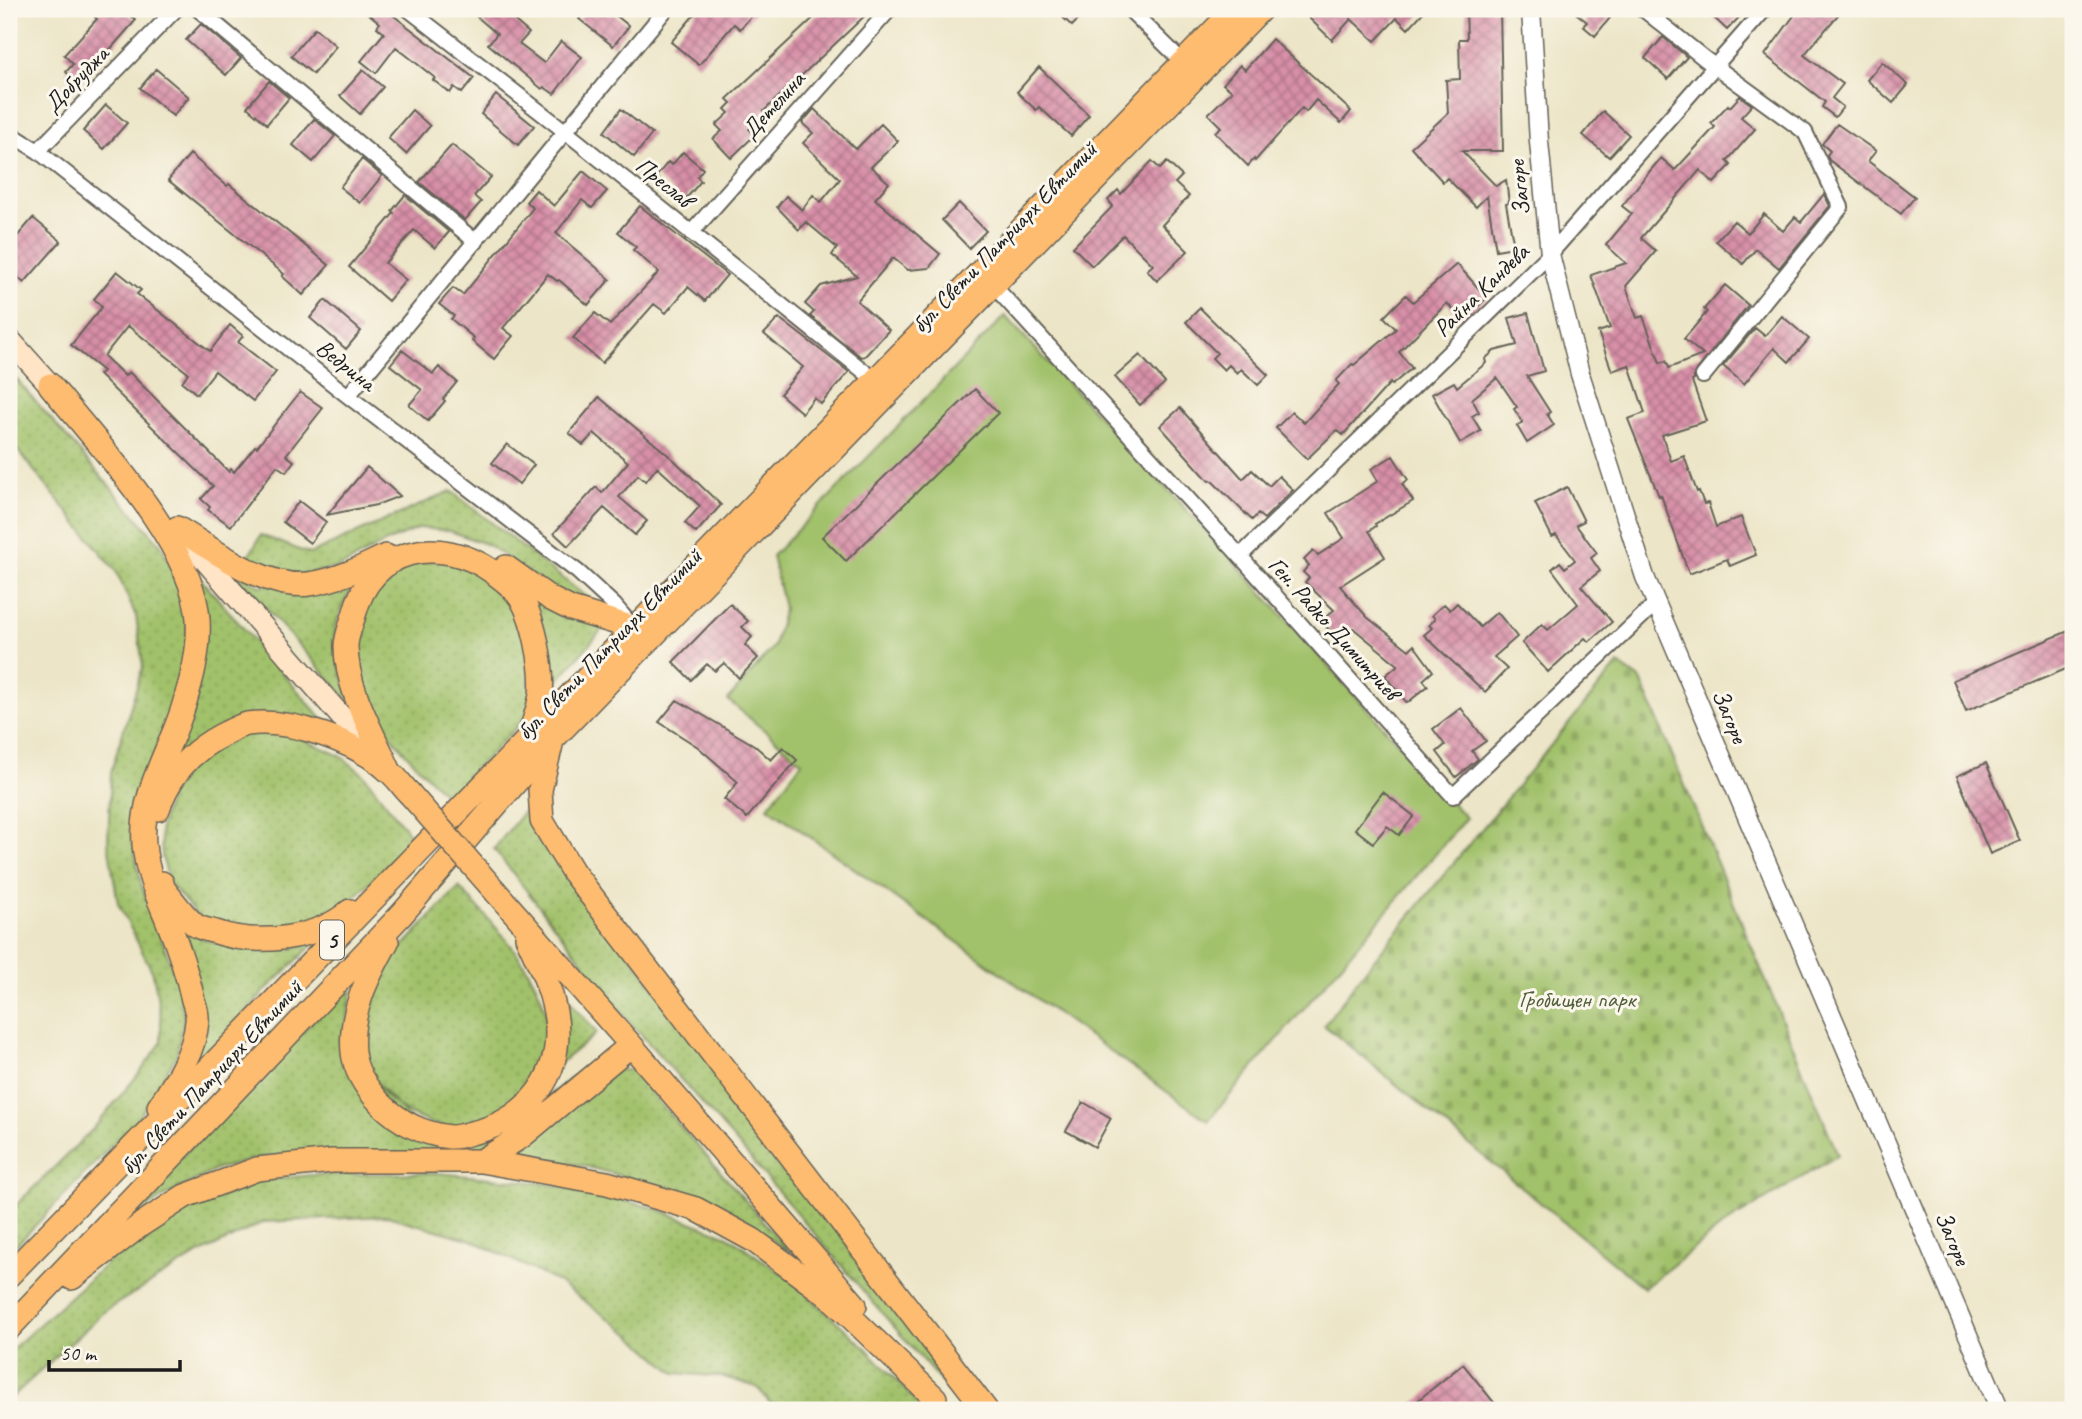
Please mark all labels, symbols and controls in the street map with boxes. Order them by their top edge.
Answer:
street label: Добруджа [37,38,116,119]
street label: Детелина [735,64,812,145]
street label: бул. Свети Патриарх Евтимий [905,133,1105,339]
street label: Преслав [630,150,703,218]
street label: Загоре [1501,157,1537,217]
street label: Райна Кандева [1427,236,1536,343]
street label: Ведрина [310,332,384,399]
street label: бул. Свети Патриарх Евтимий [510,540,710,746]
street label: Ген. Радко Димитриев [1262,550,1409,709]
street label: Загоре [1705,685,1756,749]
road number: 5 [320,920,344,959]
street label: бул. Свети Патриарх Евтимий [113,972,310,1180]
park label: Гробищен парк [1519,984,1637,1014]
street label: Загоре [1928,1207,1979,1271]
scale bar [49,1328,180,1372]
text: 50 m [60,1340,98,1366]

